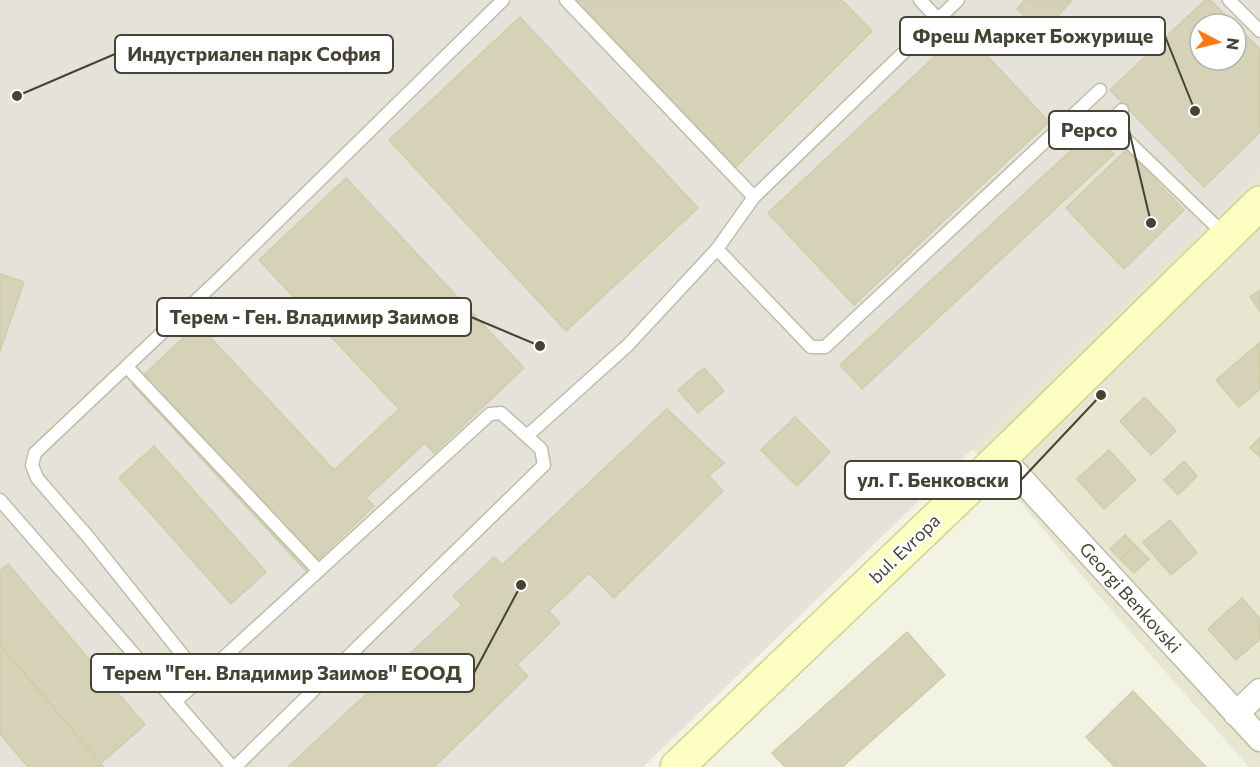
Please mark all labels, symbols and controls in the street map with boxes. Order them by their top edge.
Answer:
north arrow [1188,12,1248,72]
callout: Фреш Маркет Божурище [900,17,1165,55]
text: Фреш Маркет Божурище [913,23,1153,47]
callout: Индустриален парк София [115,35,393,73]
text: N [1223,37,1244,51]
text: Индустриален парк София [127,41,381,65]
callout: Pepco [1049,111,1129,149]
text: Pepco [1061,117,1117,141]
callout: Терем - Ген. Владимир Заимов [157,298,471,336]
text: Терем - Ген. Владимир Заимов [169,304,459,328]
callout: ул. Г. Бенковски [845,461,1021,499]
text: ул. Г. Бенковски [857,467,1009,491]
street label: bul. Evropa [864,509,944,588]
street label: Georgi Benkovski [1075,537,1186,657]
callout: Терем "Ген. Владимир Заимов" ЕООД [91,654,474,692]
text: Терем "Ген. Владимир Заимов" ЕООД [102,660,462,684]

